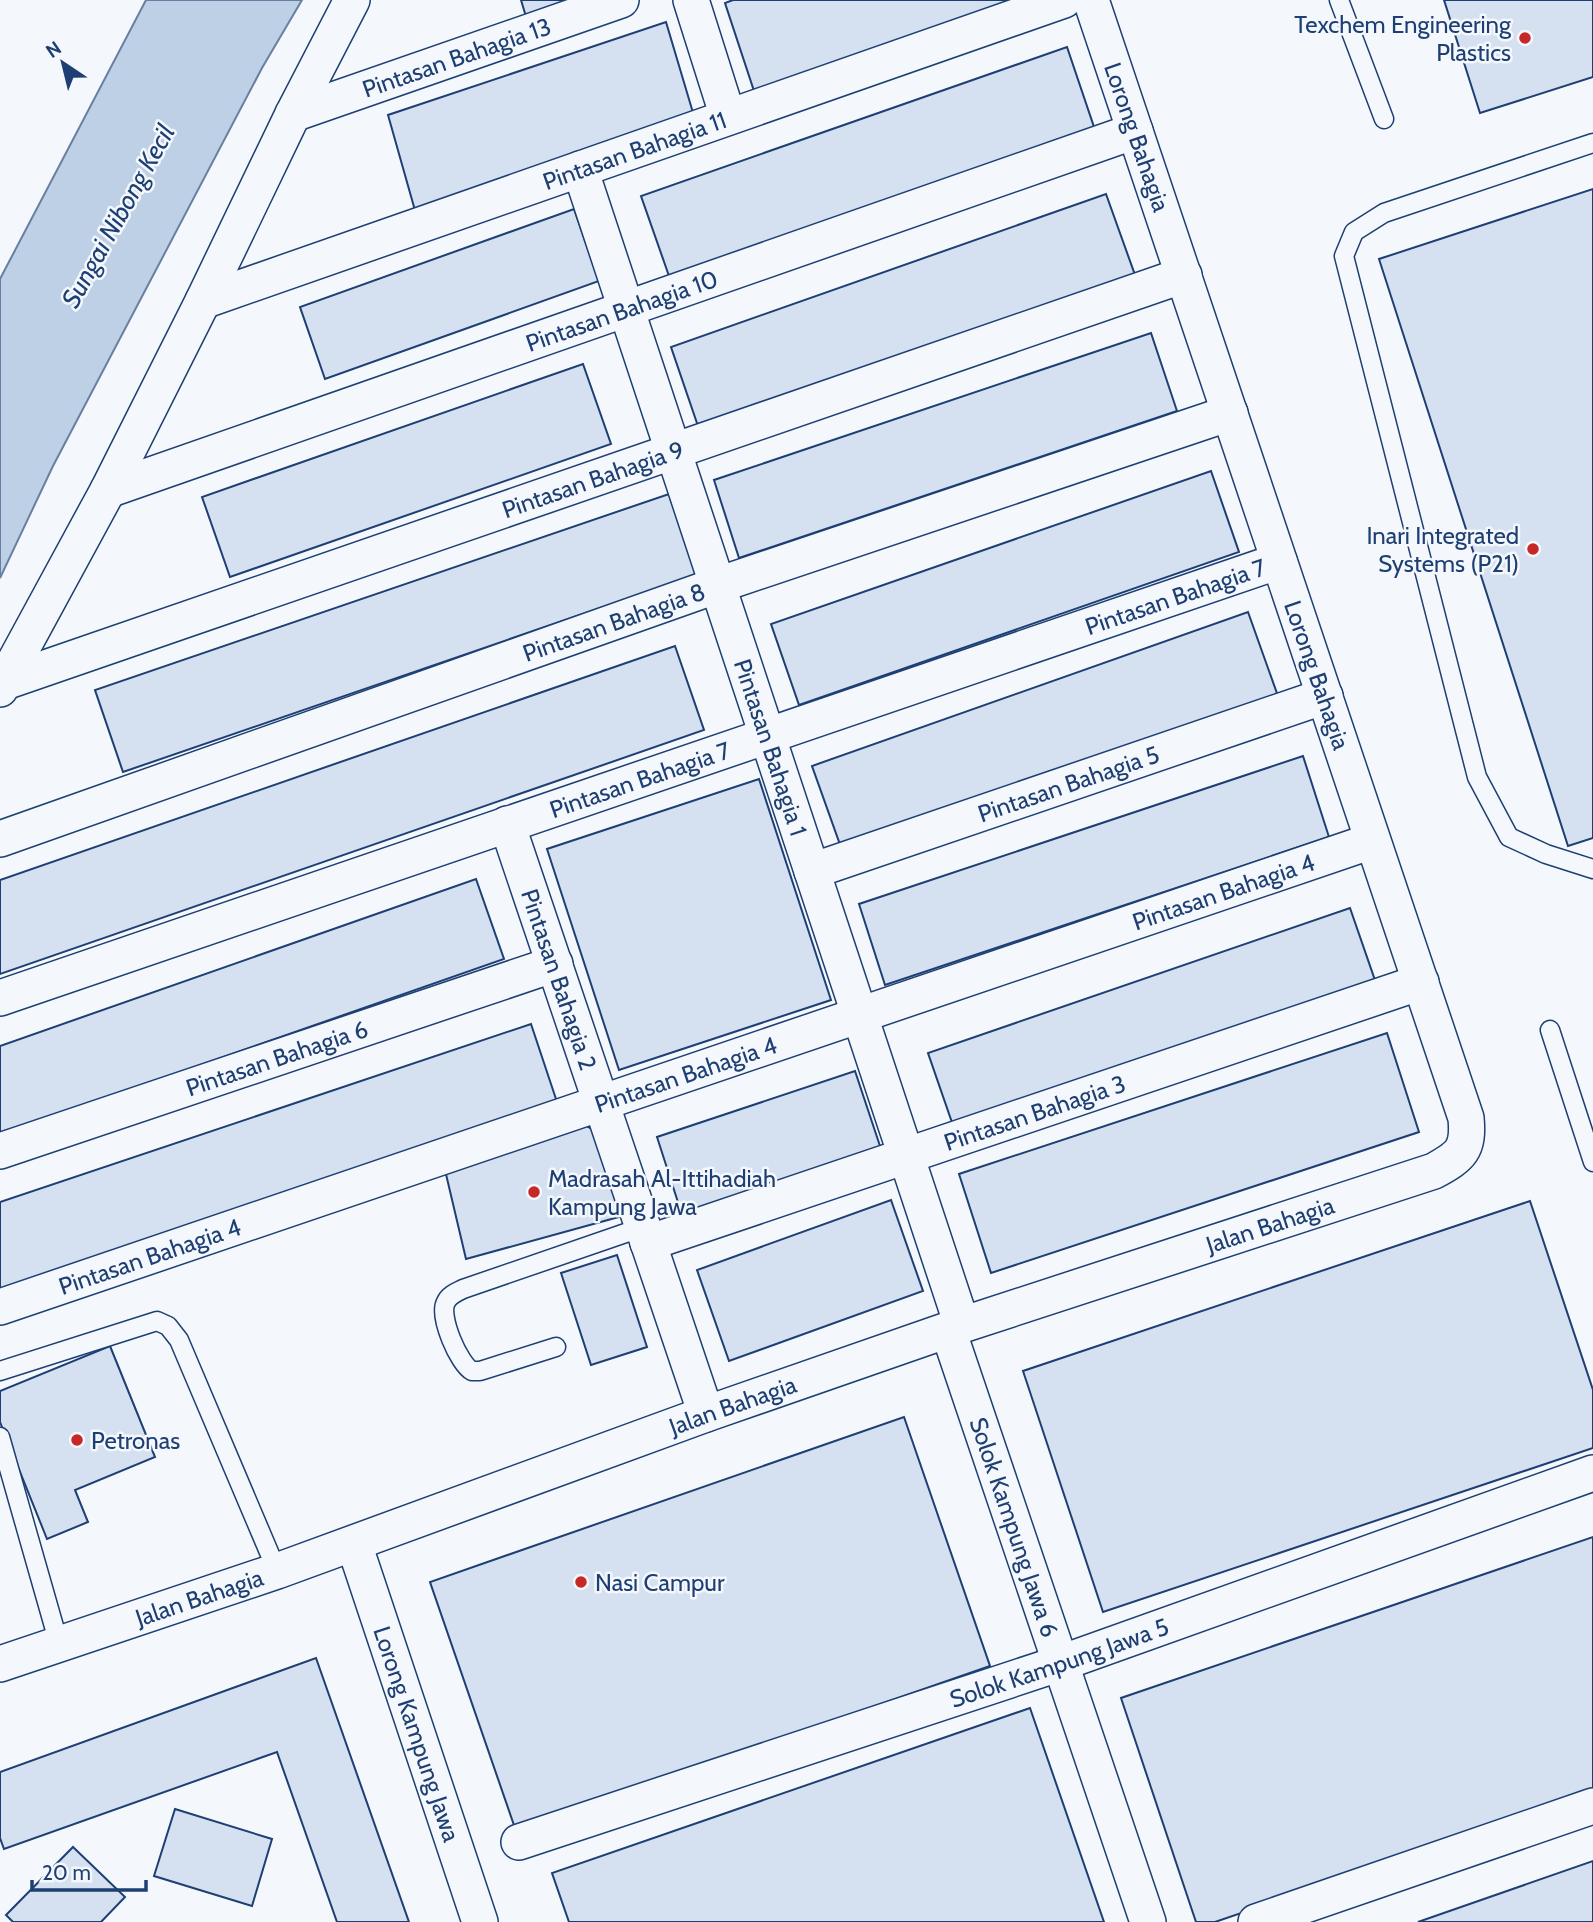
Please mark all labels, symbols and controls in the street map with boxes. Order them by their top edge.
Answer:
place label: Texchem Engineering Plastics [1294,10,1512,67]
street label: Pintasan Bahagia 13 [358,11,554,103]
north arrow [28,28,98,98]
marker: Texchem Engineering Plastics [1517,30,1533,46]
text: N [41,36,66,63]
street label: Lorong Bahagia [1098,59,1176,216]
street label: Pintasan Bahagia 11 [539,105,730,196]
water label: Sungai Nibong Kecil [54,119,182,313]
street label: Pintasan Bahagia 10 [522,264,721,357]
street label: Pintasan Bahagia 9 [498,434,687,524]
place label: Inari Integrated Systems (P21) [1366,521,1519,578]
marker: Inari Integrated Systems (P21) [1525,541,1541,557]
street label: Pintasan Bahagia 7 [1081,552,1269,641]
street label: Pintasan Bahagia 8 [519,576,709,667]
street label: Lorong Bahagia [1278,597,1356,754]
street label: Pintasan Bahagia 1 [728,655,814,839]
street label: Pintasan Bahagia 7 [546,735,734,824]
street label: Pintasan Bahagia 5 [974,739,1163,828]
street label: Pintasan Bahagia 4 [1128,847,1318,936]
street label: Pintasan Bahagia 2 [515,885,603,1074]
street label: Pintasan Bahagia 6 [182,1014,372,1102]
street label: Pintasan Bahagia 4 [591,1030,781,1119]
street label: Pintasan Bahagia 3 [940,1068,1129,1157]
place label: Madrasah Al-Ittihadiah Kampung Jawa [548,1164,776,1221]
marker: Madrasah Al-Ittihadiah Kampung Jawa [526,1184,542,1200]
street label: Jalan Bahagia [1201,1190,1338,1259]
street label: Pintasan Bahagia 4 [55,1212,245,1301]
street label: Jalan Bahagia [664,1369,800,1441]
street label: Solok Kampung Jawa 6 [964,1413,1065,1641]
place label: Petronas [91,1426,180,1455]
marker: Petronas [69,1432,85,1448]
street label: Jalan Bahagia [131,1562,267,1632]
place label: Nasi Campur [595,1568,725,1597]
marker: Nasi Campur [573,1574,589,1590]
street label: Solok Kampung Jawa 5 [946,1611,1172,1713]
street label: Lorong Kampung Jawa [368,1622,467,1846]
scale bar [32,1848,145,1892]
text: 20 m [42,1860,91,1885]

